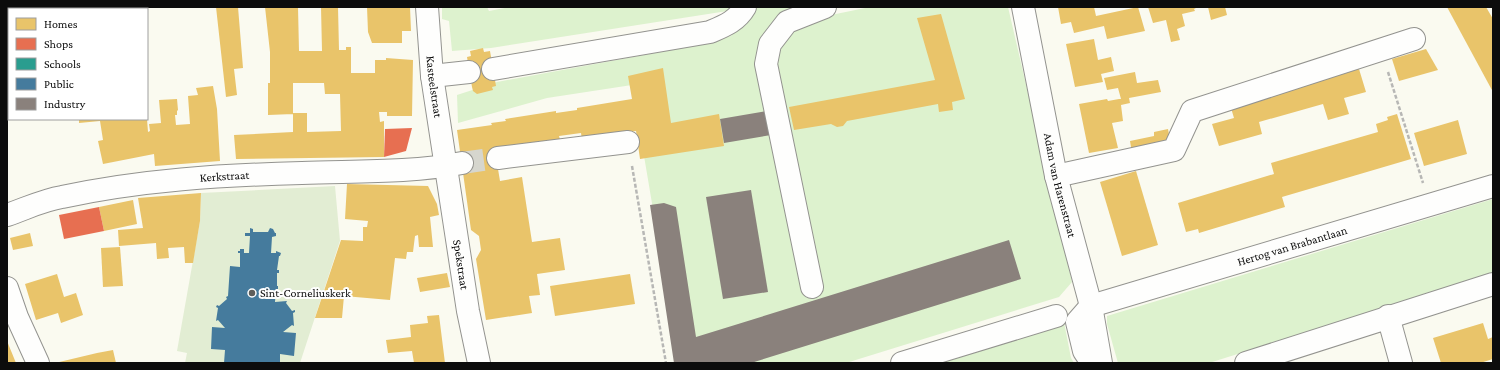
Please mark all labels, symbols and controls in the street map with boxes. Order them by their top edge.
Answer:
legend [8,8,148,120]
text: Homes [44,17,78,31]
text: Shops [44,37,73,51]
street label: Kasteelstraat [424,55,445,120]
text: Schools [44,57,81,71]
text: Public [44,77,74,91]
text: Industry [44,97,86,111]
street label: Adam van Harenstraat [1041,132,1080,240]
street label: Kerkstraat [199,168,251,185]
street label: Hertog van Brabantlaan [1236,223,1349,269]
street label: Spekstraat [450,238,472,292]
place label: Sint-Corneliuskerk [260,286,351,300]
marker: Sint-Corneliuskerk [247,288,257,298]

